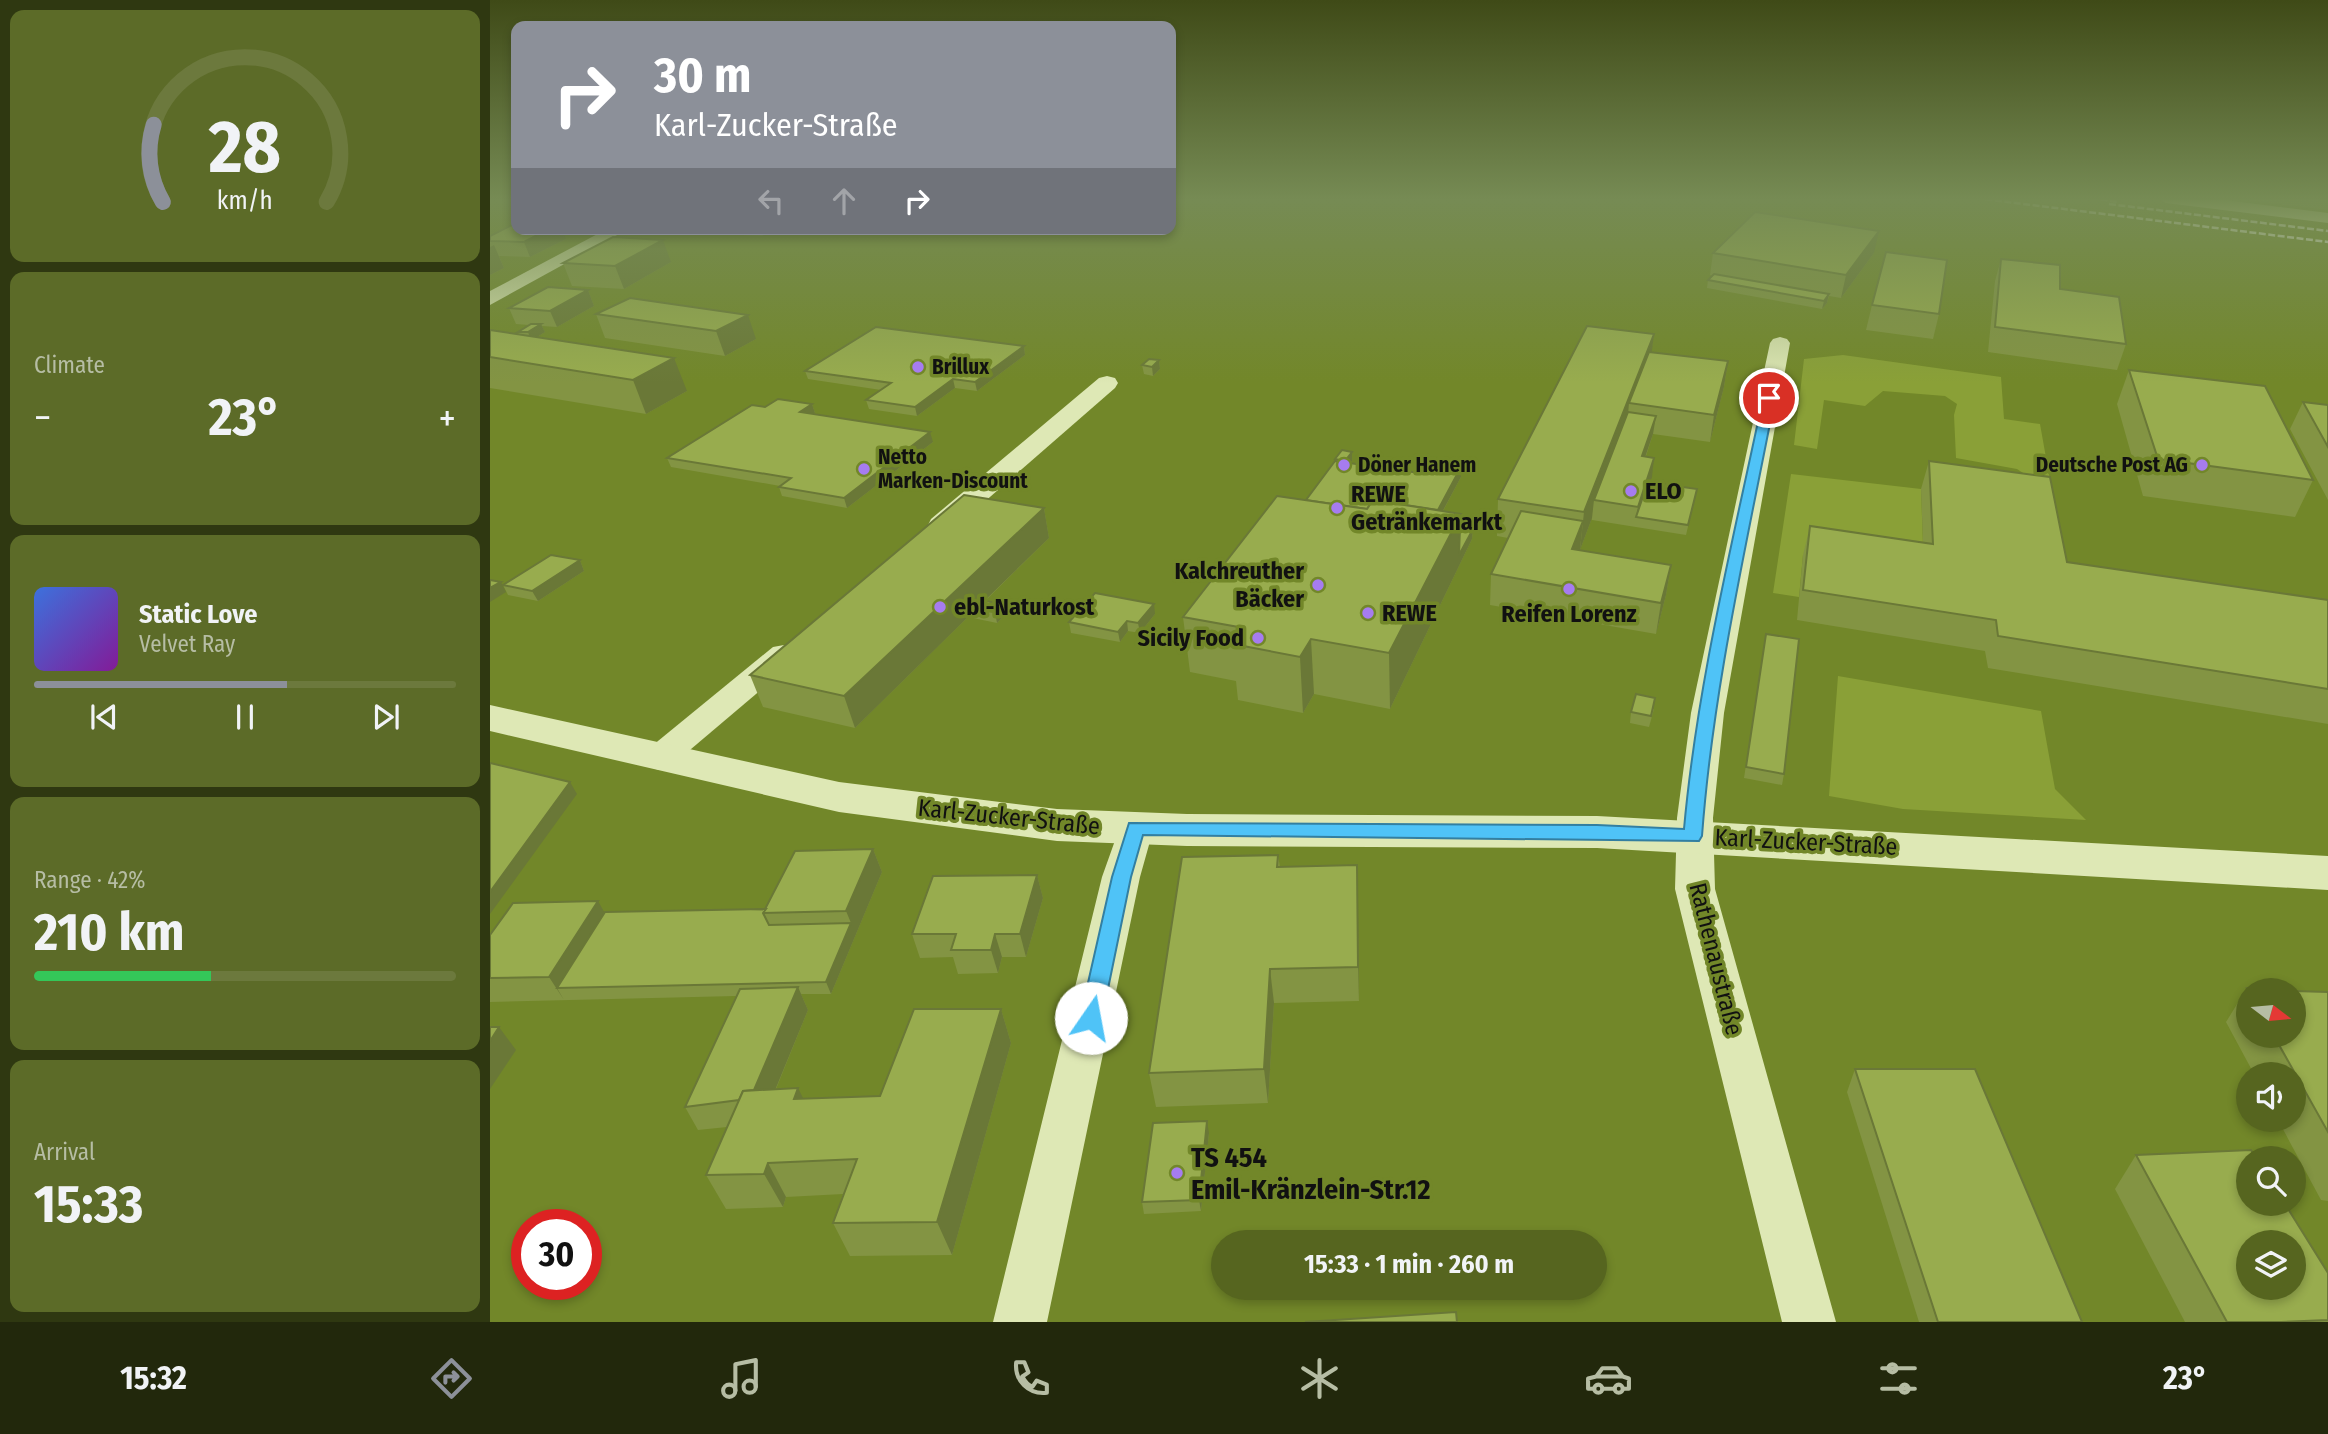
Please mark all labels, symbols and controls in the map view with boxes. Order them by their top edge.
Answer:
text: 30 m [654,46,752,105]
icon: right [539,49,630,140]
text: 28 [208,105,281,192]
text: Karl-Zucker-Straße [654,106,898,144]
icon: left [752,182,790,220]
icon: ahead [825,182,863,220]
icon: right [898,182,936,220]
text: km/h [217,186,273,216]
text: Climate [34,351,105,379]
place label: Brillux [932,354,990,380]
marker: Brillux [910,359,926,375]
pin [1739,368,1799,428]
icon: arrive [1750,379,1788,417]
text: 23° [208,386,281,449]
text: − [34,395,51,441]
text: + [439,395,456,441]
place label: Netto Marken-Discount [878,444,1028,494]
place label: Döner Hanem [1358,452,1476,478]
place label: Deutsche Post AG [2036,452,2188,478]
marker: Döner Hanem [1336,457,1352,473]
marker: Deutsche Post AG [2194,457,2210,473]
marker: Netto Marken-Discount [856,461,872,477]
place label: ELO [1645,477,1682,505]
place label: REWE Getränkemarkt [1351,480,1503,536]
marker: ELO [1623,483,1639,499]
marker: REWE Getränkemarkt [1329,500,1345,516]
place label: Kalchreuther Bäcker [1174,557,1304,613]
marker: Kalchreuther Bäcker [1310,577,1326,593]
marker: Reifen Lorenz [1561,581,1577,597]
place label: ebl-Naturkost [954,593,1095,621]
text: Static Love [139,599,257,630]
marker: ebl-Naturkost [932,599,948,615]
place label: REWE [1382,599,1437,627]
place label: Reifen Lorenz [1501,600,1637,628]
marker: REWE [1360,605,1376,621]
place label: Sicily Food [1137,624,1244,652]
text: Velvet Ray [139,630,235,658]
marker: Sicily Food [1250,630,1266,646]
icon: previous [85,698,123,736]
icon: pause [226,698,264,736]
icon: next [367,698,405,736]
street label: Karl-Zucker-Straße [917,794,1101,840]
street label: Karl-Zucker-Straße [1714,823,1898,861]
text: Range · 42% [34,866,145,894]
street label: Rathenaustraße [1684,880,1748,1038]
text: 210 km [34,901,185,964]
north arrow [2236,978,2306,1048]
map controls [2236,978,2306,1300]
position arrow [1054,981,1128,1055]
button: sound [2236,1062,2306,1132]
text: Arrival [34,1138,95,1166]
place label: TS 454 Emil-Kränzlein-Str.12 [1191,1141,1430,1206]
button: search [2236,1146,2306,1216]
marker: TS 454 Emil-Kränzlein-Str.12 [1169,1165,1185,1181]
text: 15:33 [34,1173,143,1236]
speed limit sign: 30 [511,1209,602,1300]
button: layers [2236,1230,2306,1300]
text: 15:33 · 1 min · 260 m [1304,1249,1514,1280]
icon: directions [427,1354,476,1403]
icon: music [717,1354,766,1403]
icon: phone [1006,1354,1055,1403]
icon: climate [1295,1354,1344,1403]
icon: car [1584,1354,1633,1403]
icon: filters [1874,1354,1923,1403]
text: 15:32 [120,1359,187,1397]
text: 23° [2163,1359,2208,1397]

